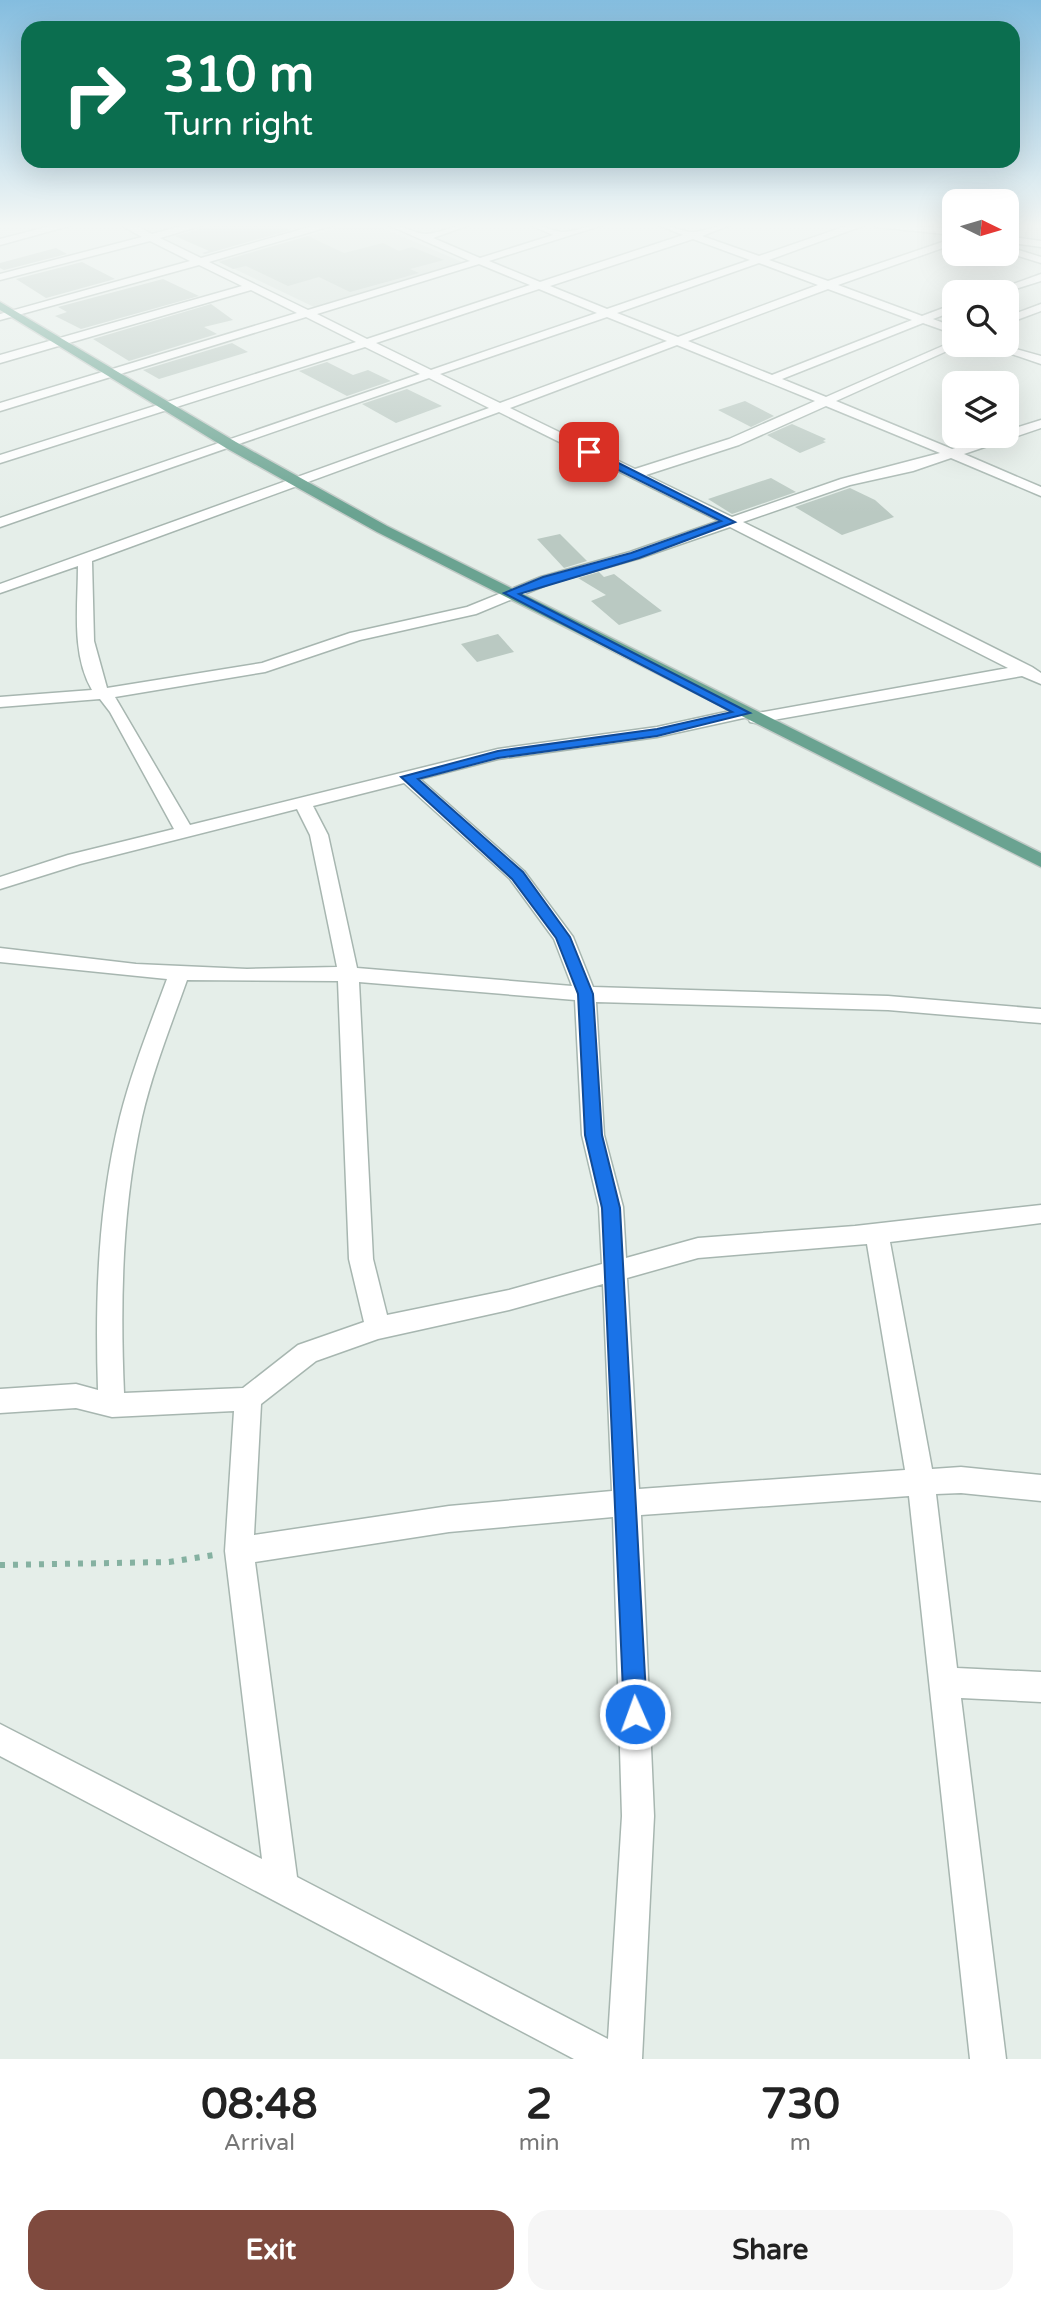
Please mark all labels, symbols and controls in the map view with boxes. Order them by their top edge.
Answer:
text: 310 m [164,46,314,105]
icon: right [49,49,140,140]
text: Turn right [164,106,313,144]
north arrow [942,189,1018,266]
map controls [942,189,1019,448]
button: search [942,280,1019,357]
button: layers [942,371,1019,448]
pin [559,422,619,482]
icon: arrive [570,433,608,471]
position arrow [598,1677,672,1751]
text: 08:48 [201,2079,318,2130]
text: 2 [526,2079,552,2130]
text: 730 [761,2079,840,2130]
text: Arrival [224,2129,295,2157]
text: min [519,2129,560,2157]
text: m [790,2129,811,2157]
button: Exit [28,2210,514,2290]
button: Share [528,2210,1013,2290]

